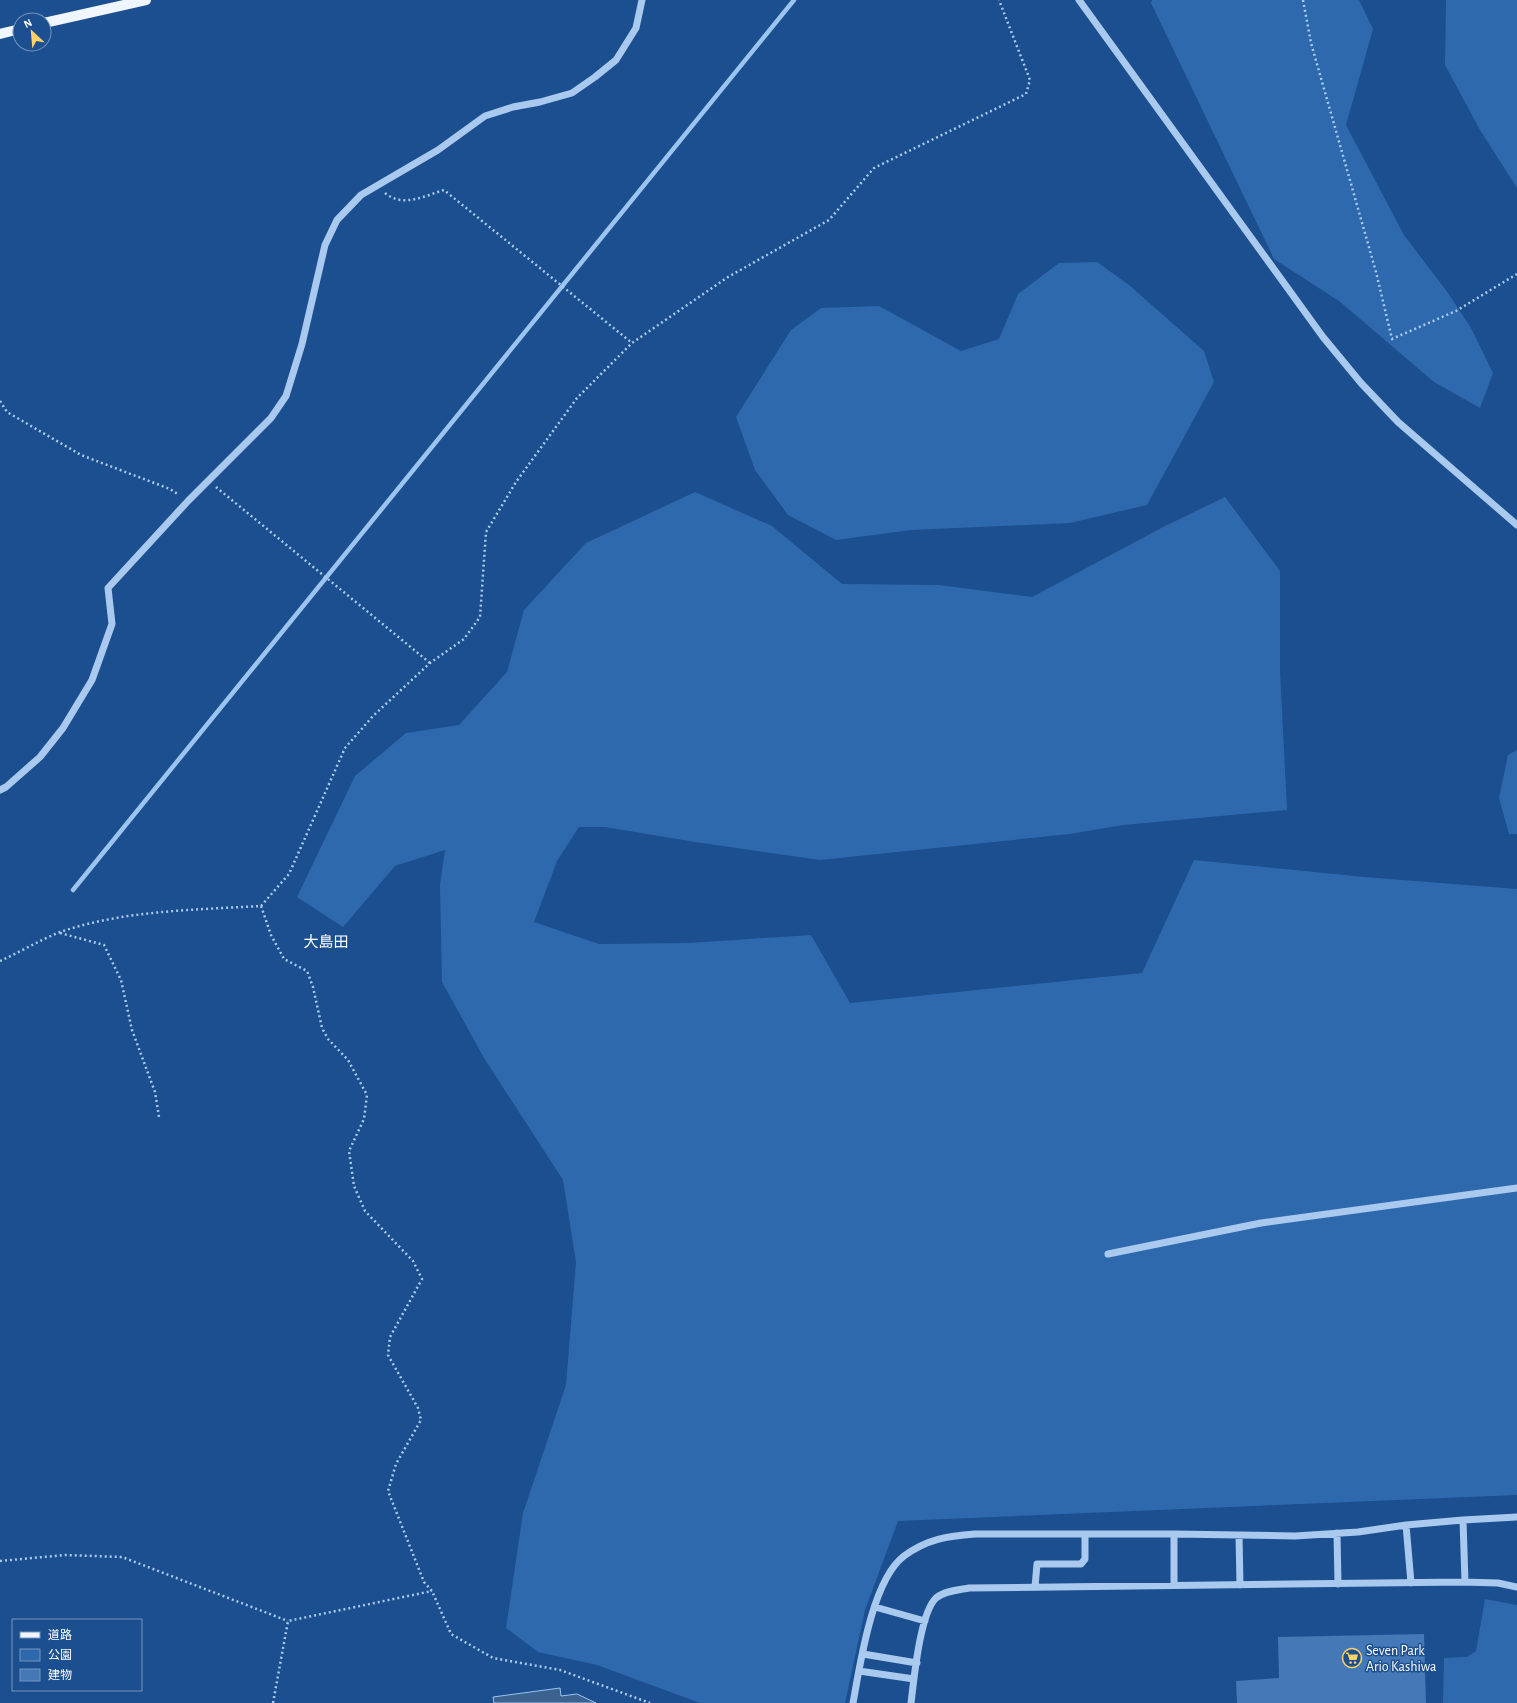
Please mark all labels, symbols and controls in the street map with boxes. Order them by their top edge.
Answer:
north arrow [12,12,52,52]
text: N [22,17,34,30]
district label: 大島田 [303,934,349,950]
legend [12,1619,142,1691]
text: 道路 [48,1628,72,1641]
place label: Seven Park Ario Kashiwa [1366,1644,1437,1674]
supermarket icon: Seven Park Ario Kashiwa [1341,1647,1363,1669]
text: 公園 [48,1649,72,1661]
text: 建物 [48,1668,72,1681]

